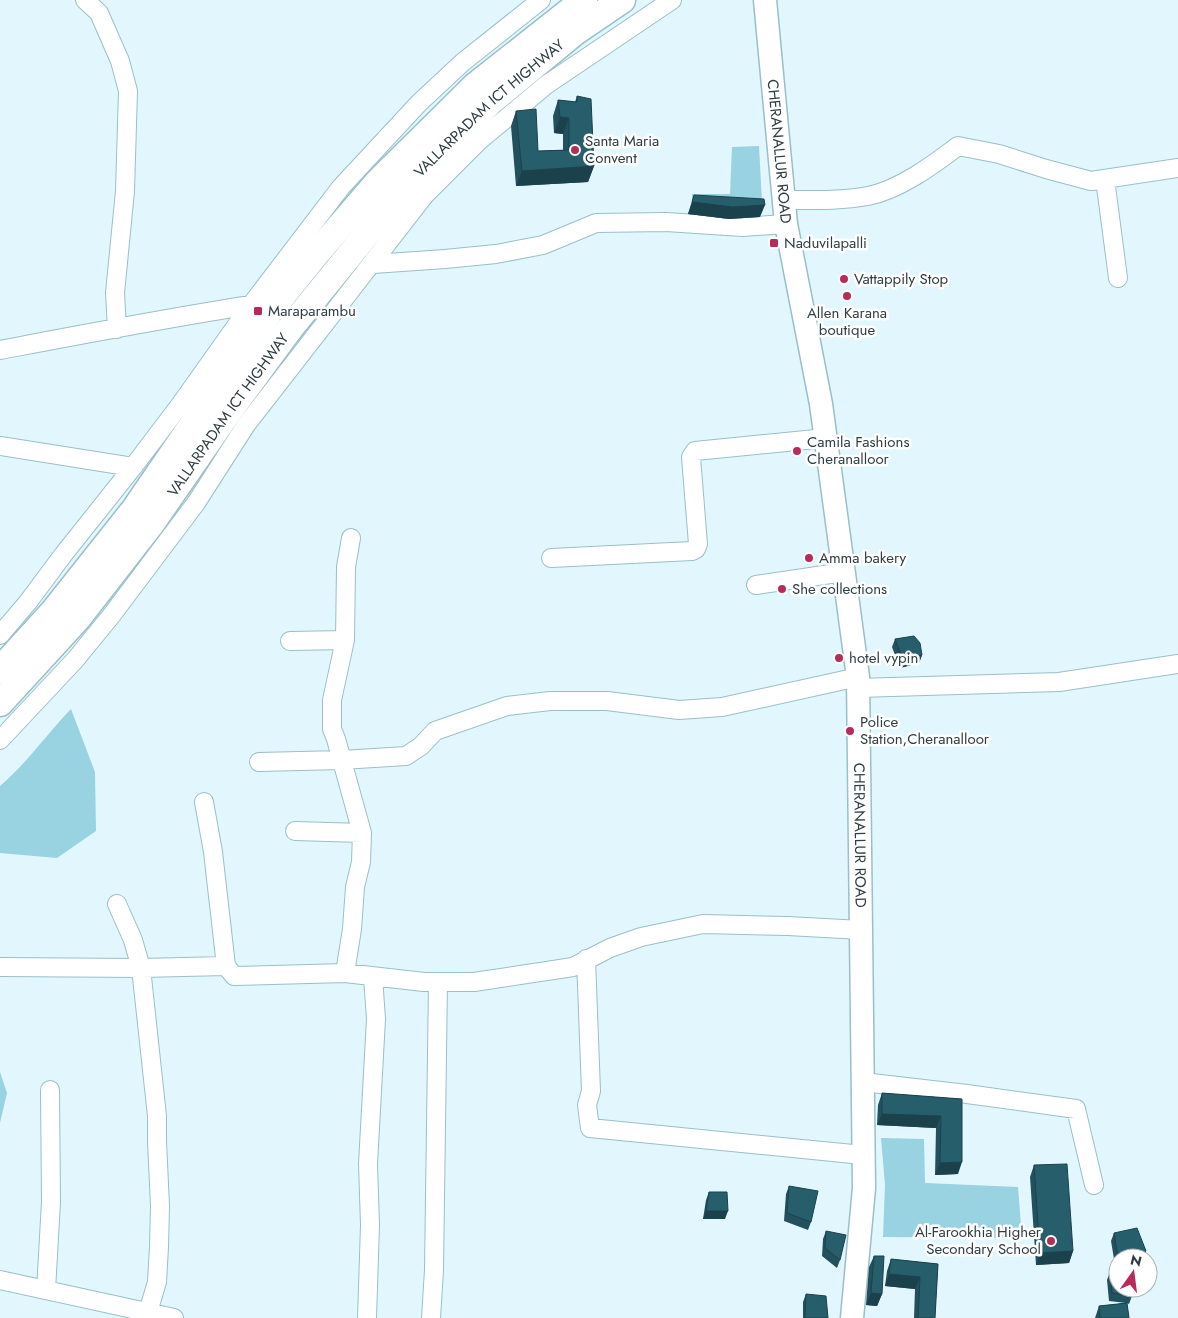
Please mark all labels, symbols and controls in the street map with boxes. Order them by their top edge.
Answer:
street label: VALLARPADAM ICT HIGHWAY [409,34,570,182]
street label: CHERANALLUR ROAD [761,78,797,224]
place label: Santa Maria Convent [585,130,659,169]
marker: Santa Maria Convent [569,144,581,156]
place label: Naduvilapalli [784,232,867,254]
marker: Naduvilapalli [768,237,780,249]
place label: Vattappily Stop [854,268,949,290]
marker: Vattappily Stop [838,273,850,285]
marker: Allen Karana boutique [841,290,853,302]
place label: Maraparambu [268,300,356,322]
place label: Allen Karana boutique [807,302,887,341]
marker: Maraparambu [252,305,264,317]
street label: VALLARPADAM ICT HIGHWAY [162,328,294,501]
place label: Camila Fashions Cheranalloor [807,431,909,470]
marker: Camila Fashions Cheranalloor [791,445,803,457]
place label: Amma bakery [819,547,906,569]
marker: Amma bakery [803,552,815,564]
place label: She collections [792,578,887,600]
marker: She collections [776,583,788,595]
place label: hotel vypin [849,647,918,669]
marker: hotel vypin [833,652,845,664]
place label: Police Station,Cheranalloor [860,711,990,750]
marker: Police Station,Cheranalloor [844,725,856,737]
street label: CHERANALLUR ROAD [848,763,872,908]
place label: Al-Farookhia Higher Secondary School [915,1221,1042,1260]
marker: Al-Farookhia Higher Secondary School [1045,1235,1057,1247]
north arrow [1108,1248,1158,1298]
text: N [1128,1249,1144,1271]

